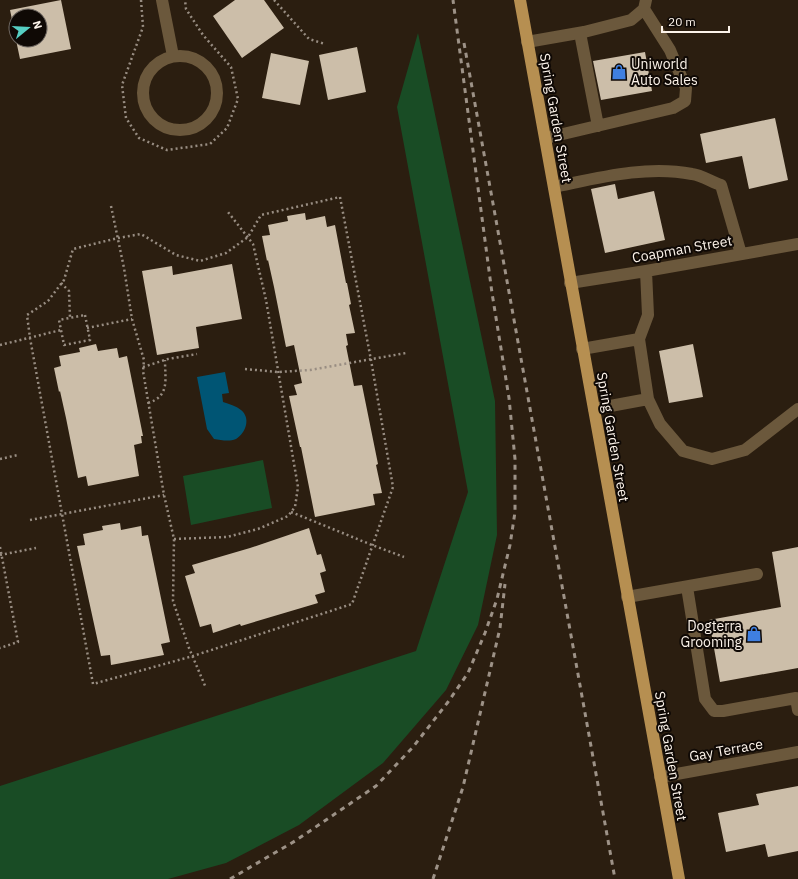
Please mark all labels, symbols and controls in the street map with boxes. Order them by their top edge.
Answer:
north arrow [8,8,48,48]
scale bar [662,8,729,34]
text: 20 m [668,14,696,29]
text: N [30,19,45,31]
street label: Spring Garden Street [536,52,576,184]
place label: Uniworld Auto Sales [631,55,698,89]
shop icon: Uniworld Auto Sales [610,63,628,81]
street label: Coapman Street [630,231,734,267]
street label: Spring Garden Street [593,371,633,503]
place label: Dogterra Grooming [680,617,743,651]
shop icon: Dogterra Grooming [745,625,763,643]
street label: Spring Garden Street [651,690,691,822]
street label: Gay Terrace [688,735,765,765]

